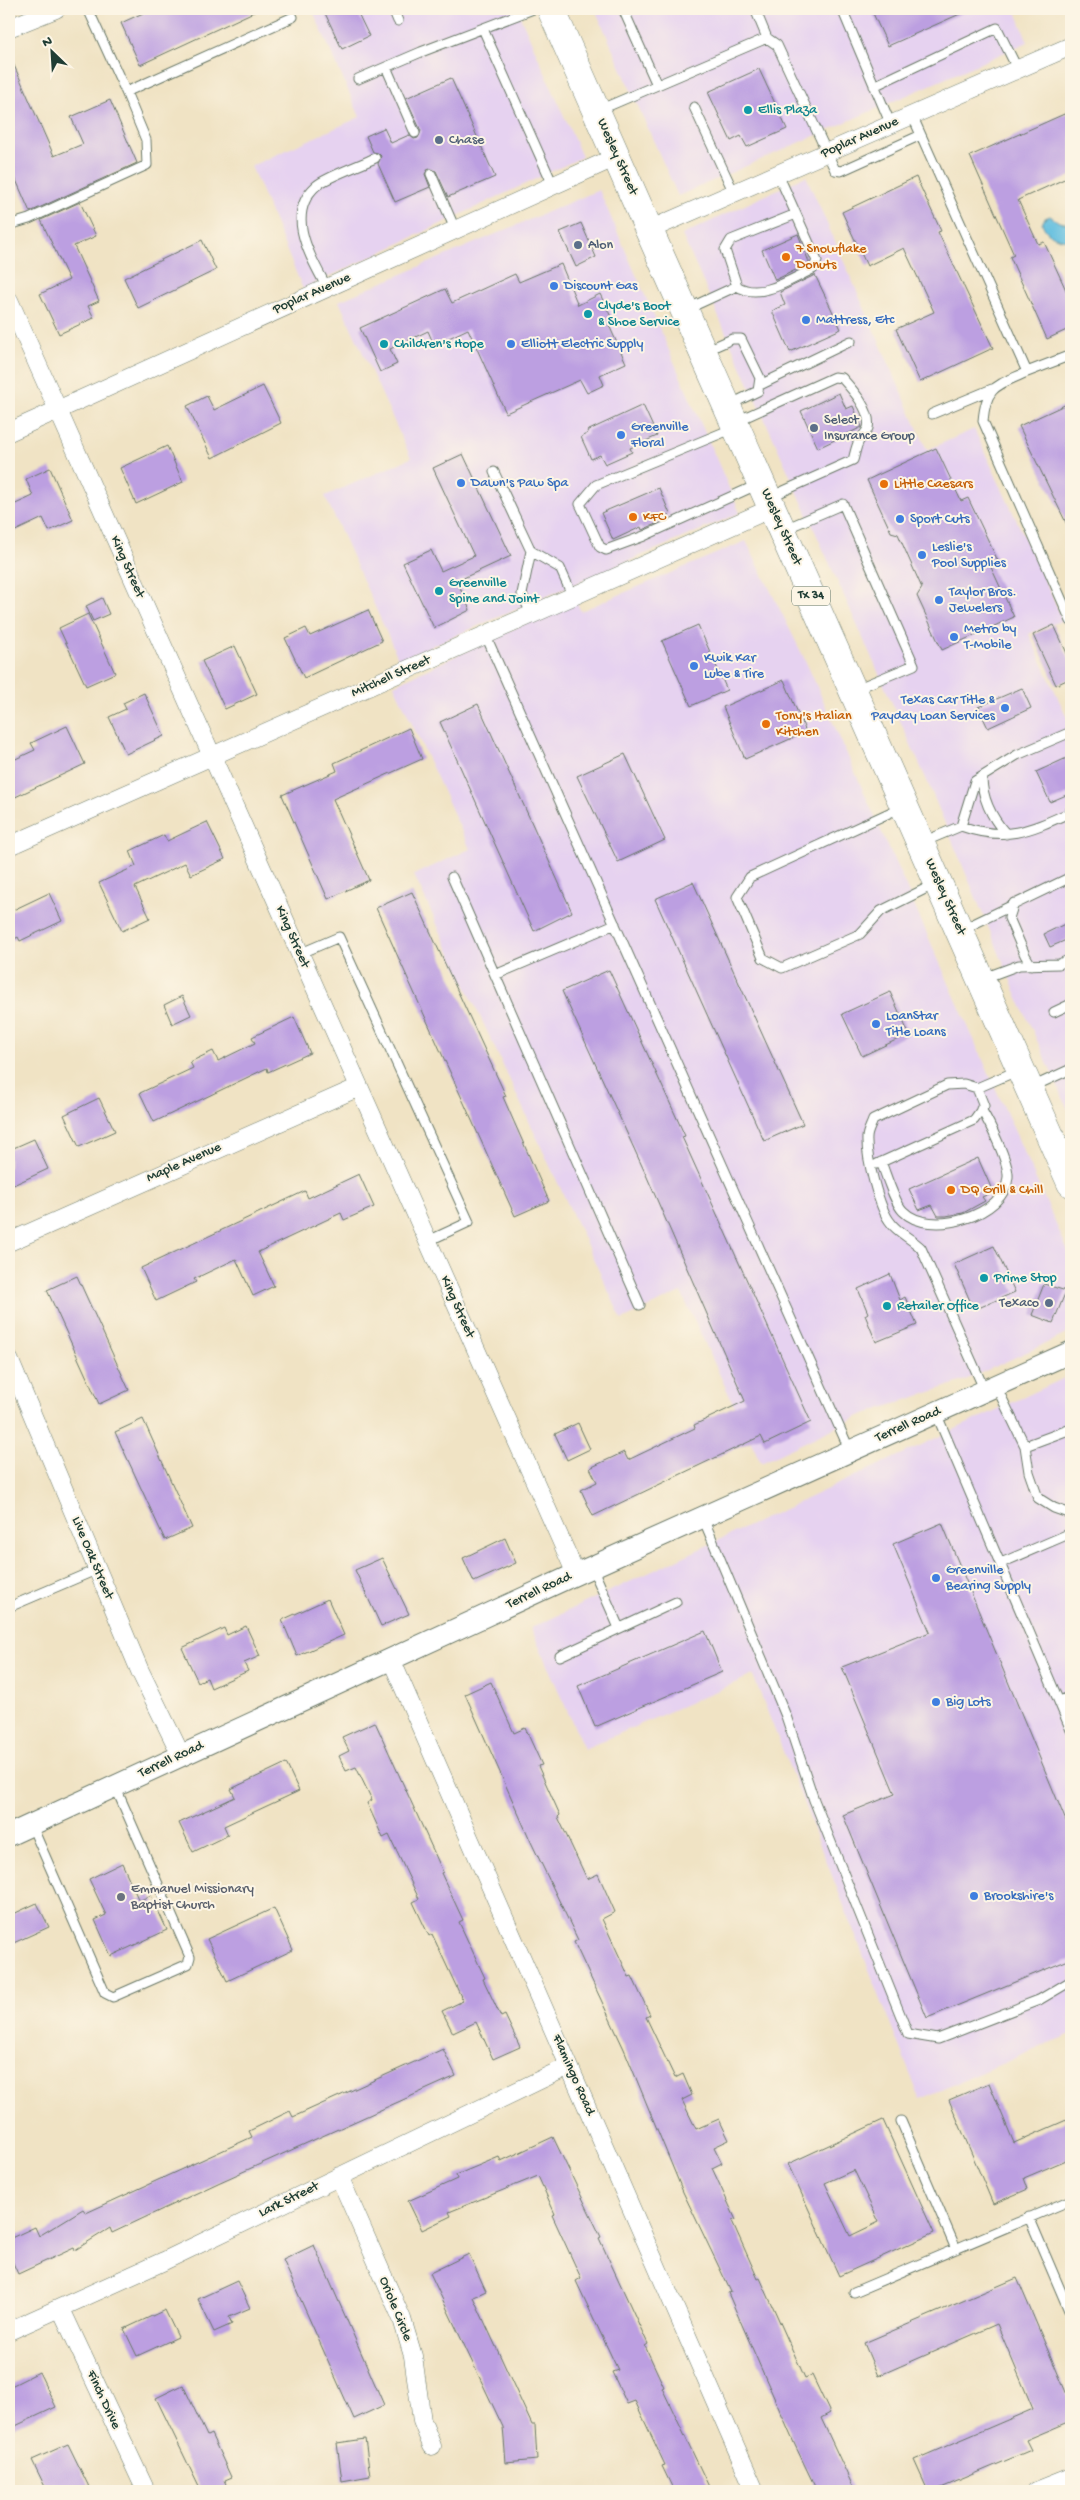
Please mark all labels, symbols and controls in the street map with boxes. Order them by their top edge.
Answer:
north arrow [28,28,78,78]
text: N [40,33,55,52]
place label: Ellis Plaza [758,102,818,119]
marker: Ellis Plaza [742,104,754,116]
street label: Poplar Avenue [818,113,902,163]
street label: Wesley Street [593,116,642,199]
place label: Chase [449,132,485,149]
marker: Chase [433,134,445,146]
place label: Alon [588,237,614,254]
marker: Alon [572,239,584,251]
place label: 7 Snowflake Donuts [795,241,867,274]
marker: 7 Snowflake Donuts [780,251,792,263]
street label: Poplar Avenue [270,269,354,319]
place label: Discount Gas [563,278,638,295]
marker: Discount Gas [548,280,560,292]
place label: Clyde's Boot & Shoe Service [598,298,680,331]
marker: Clyde's Boot & Shoe Service [582,308,594,320]
place label: Mattress, Etc [816,312,896,329]
marker: Mattress, Etc [800,314,812,326]
place label: Children's Hope [394,336,484,353]
place label: Elliott Electric Supply [521,336,643,353]
marker: Children's Hope [378,338,390,350]
marker: Elliott Electric Supply [505,338,517,350]
place label: Select Insurance Group [824,412,915,445]
place label: Greenville Floral [630,419,689,452]
marker: Select Insurance Group [808,422,820,434]
marker: Greenville Floral [615,429,627,441]
place label: Dawn's Paw Spa [470,475,569,492]
place label: Little Caesars [894,476,974,493]
marker: Dawn's Paw Spa [455,477,467,489]
marker: Little Caesars [878,478,890,490]
street label: Wesley Street [757,486,806,569]
place label: KFC [643,509,667,526]
marker: KFC [627,511,639,523]
place label: Sport Cuts [910,511,971,528]
marker: Sport Cuts [894,513,906,525]
street label: King Street [106,533,149,602]
place label: Leslie's Pool Supplies [931,539,1007,572]
marker: Leslie's Pool Supplies [916,549,928,561]
place label: Greenville Spine and Joint [449,575,540,608]
place label: Taylor Bros. Jewelers [948,584,1017,617]
marker: Greenville Spine and Joint [433,585,445,597]
road number: TX 34 [792,586,830,606]
marker: Taylor Bros. Jewelers [933,594,945,606]
place label: Metro by T-Mobile [963,621,1017,654]
marker: Metro by T-Mobile [948,631,960,643]
place label: Kwik Kar Lube & Tire [704,650,765,683]
street label: Mitchell Street [349,651,434,702]
marker: Kwik Kar Lube & Tire [688,660,700,672]
place label: Texas Car Title & Payday Loan Services [870,692,996,725]
marker: Texas Car Title & Payday Loan Services [999,702,1011,714]
place label: Tony's Italian Kitchen [775,708,852,741]
marker: Tony's Italian Kitchen [760,718,772,730]
street label: Wesley Street [921,856,970,939]
street label: King Street [271,903,314,972]
place label: LoanStar Title Loans [885,1008,947,1041]
marker: LoanStar Title Loans [870,1018,882,1030]
street label: Maple Avenue [144,1139,225,1187]
place label: DQ Grill & Chill [960,1182,1043,1199]
marker: DQ Grill & Chill [945,1184,957,1196]
place label: Prime Stop [993,1270,1057,1287]
marker: Prime Stop [978,1272,990,1284]
street label: King Street [436,1273,479,1342]
place label: Texaco [998,1295,1039,1312]
marker: Texaco [1043,1297,1055,1309]
place label: Retailer Office [897,1298,979,1315]
marker: Retailer Office [881,1300,893,1312]
street label: Terrell Road [872,1402,945,1447]
street label: Live Oak Street [67,1514,118,1603]
place label: Greenville Bearing Supply [945,1562,1031,1595]
street label: Terrell Road [503,1568,576,1614]
marker: Greenville Bearing Supply [930,1572,942,1584]
place label: Big Lots [945,1694,992,1711]
marker: Big Lots [930,1696,942,1708]
street label: Terrell Road [135,1737,208,1783]
place label: Emmanuel Missionary Baptist Church [130,1881,254,1914]
place label: Brookshire's [983,1888,1054,1905]
marker: Brookshire's [968,1890,980,1902]
marker: Emmanuel Missionary Baptist Church [115,1891,127,1903]
street label: Flamingo Road [547,2031,599,2120]
street label: Lark Street [256,2178,323,2222]
street label: Oriole Circle [374,2274,416,2344]
street label: Finch Drive [82,2367,124,2433]

